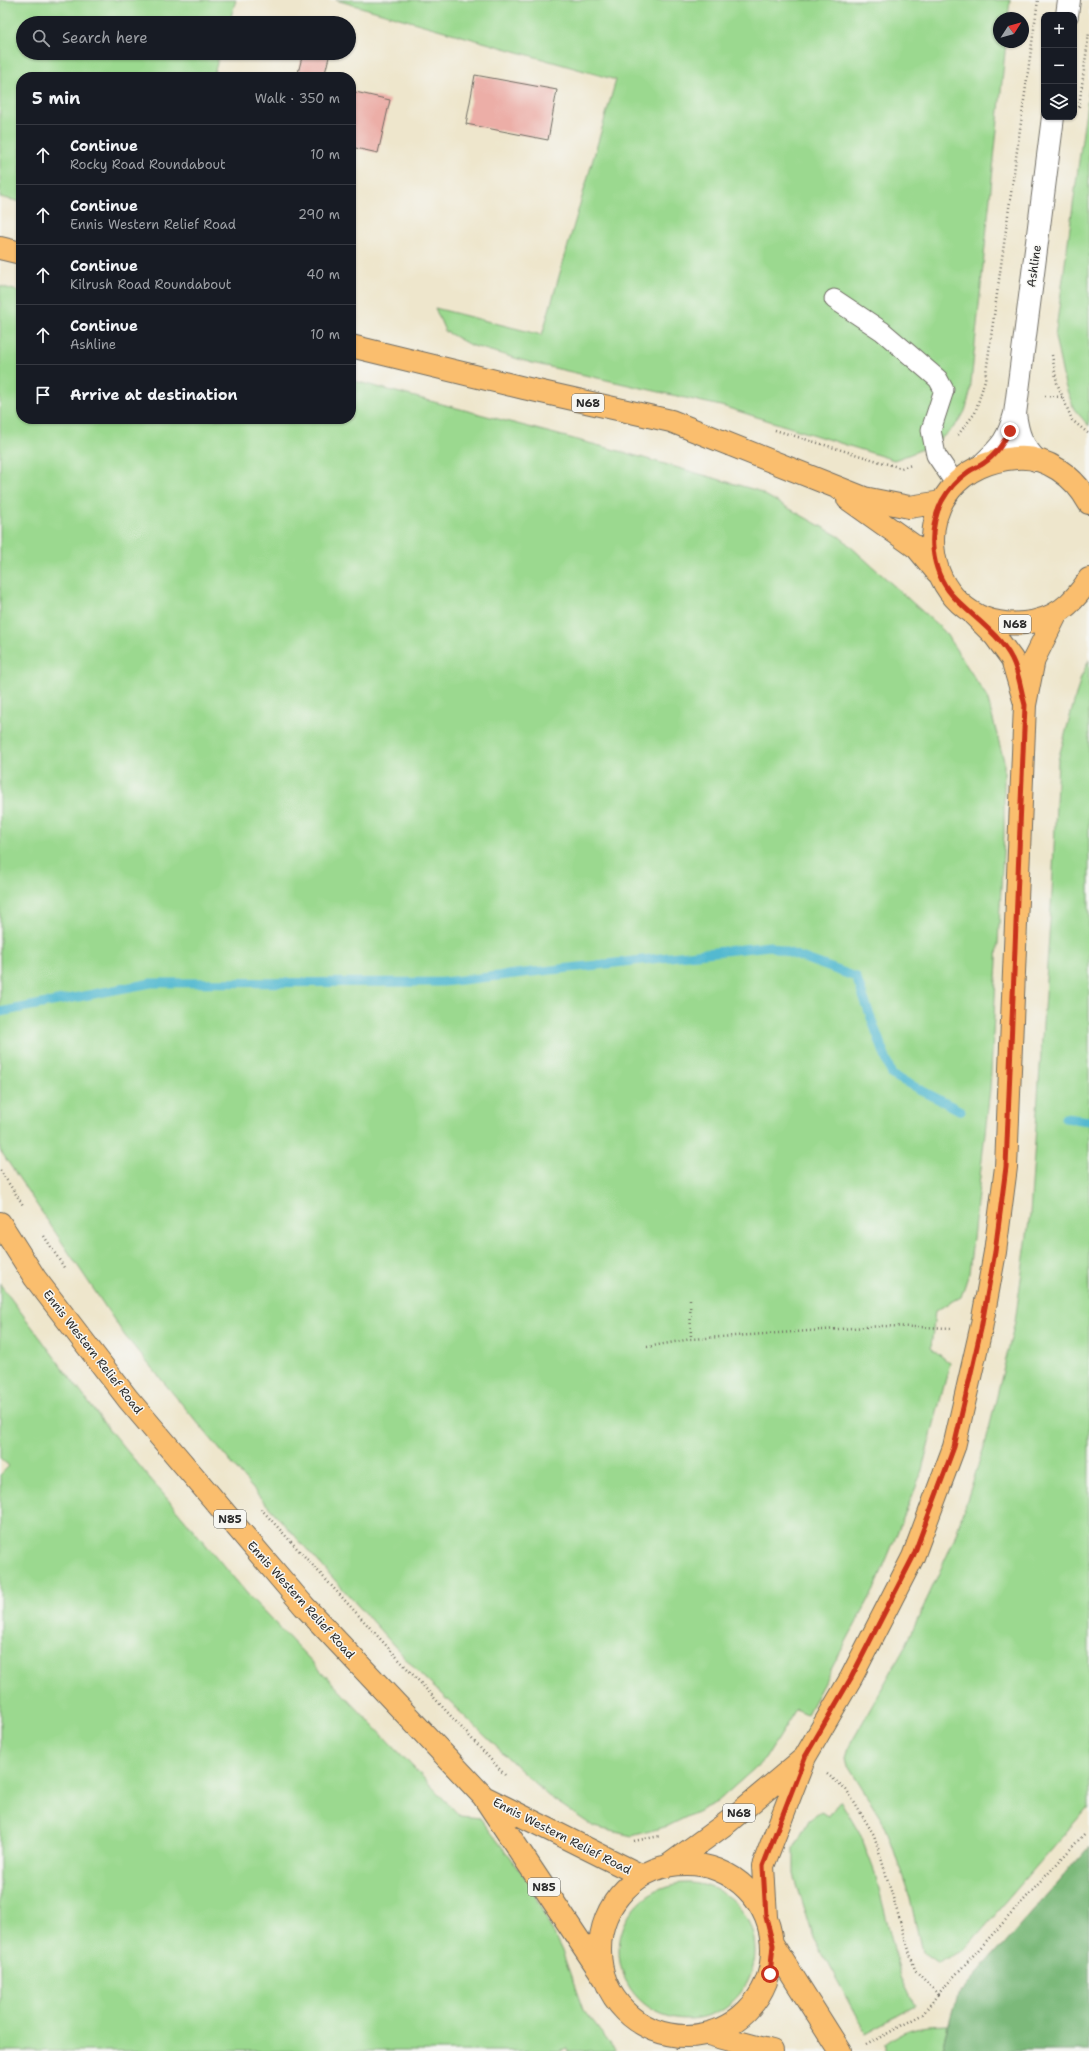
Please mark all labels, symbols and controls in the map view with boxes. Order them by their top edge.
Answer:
north arrow [993,12,1029,48]
map controls [1041,12,1077,120]
button: + [1041,12,1077,48]
search box [16,16,356,60]
icon: search [30,27,52,49]
text: Search here [62,28,148,48]
button: − [1041,48,1077,84]
button: layers [1041,84,1077,120]
text: 5 min [32,87,80,109]
text: Walk · 350 m [255,90,340,107]
text: Continue [70,136,138,156]
icon: ahead [32,144,54,166]
text: 10 m [310,146,340,163]
text: Rocky Road Roundabout [70,156,226,173]
text: Continue [70,196,138,216]
icon: ahead [32,204,54,226]
text: 290 m [298,206,340,223]
text: Ennis Western Relief Road [70,216,236,233]
street label: Ashline [1023,244,1045,288]
text: Continue [70,256,138,276]
icon: ahead [32,264,54,286]
text: 40 m [306,266,340,283]
text: Kilrush Road Roundabout [70,276,231,293]
text: Continue [70,316,138,336]
icon: ahead [32,324,54,346]
text: 10 m [310,326,340,343]
text: Ashline [70,336,116,353]
icon: arrive [32,384,54,406]
text: Arrive at destination [70,385,238,405]
road number: N68 [572,394,604,412]
route end [1001,422,1019,440]
road number: N68 [999,615,1031,633]
street label: Ennis Western Relief Road [40,1287,147,1418]
road number: N85 [214,1510,246,1528]
street label: Ennis Western Relief Road [244,1538,358,1663]
street label: Ennis Western Relief Road [490,1794,634,1878]
road number: N68 [723,1804,755,1822]
road number: N85 [528,1878,560,1896]
route start [761,1965,779,1983]

